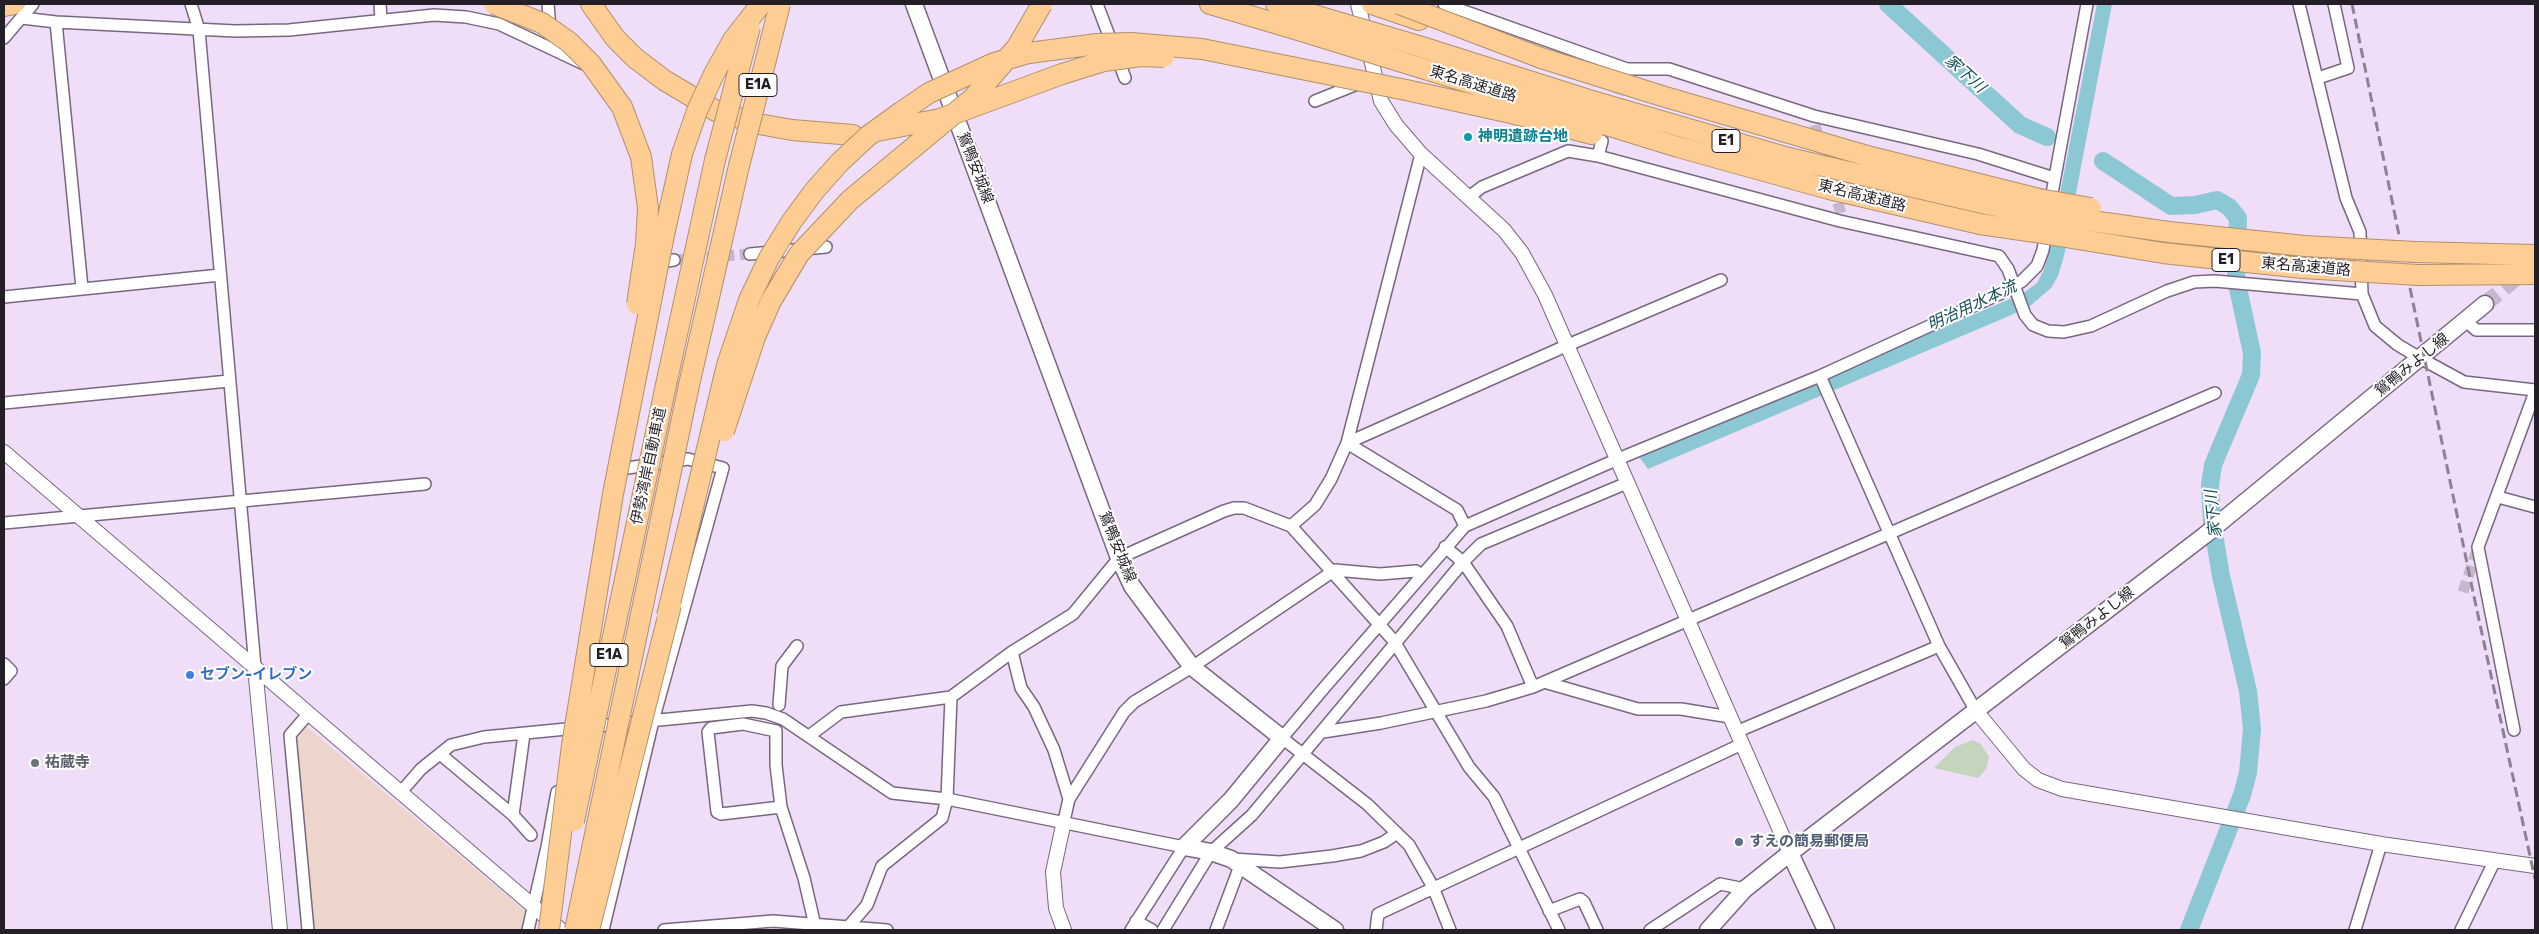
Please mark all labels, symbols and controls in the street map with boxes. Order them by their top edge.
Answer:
water label: 家下川 [1941,51,1989,97]
street label: 東名高速道路 [1427,62,1519,106]
road number: E1A [739,74,777,96]
place label: 神明遺跡台地 [1478,128,1568,146]
street label: 鴛鴨安城線 [953,130,997,206]
road number: E1 [1712,130,1740,152]
marker: 神明遺跡台地 [1462,131,1474,143]
street label: 東名高速道路 [1816,176,1908,216]
road number: E1 [2212,248,2240,272]
street label: 東名高速道路 [2260,254,2352,280]
water label: 明治用水本流 [1924,277,2020,335]
street label: 鴛鴨みよし線 [2371,330,2453,400]
street label: 伊勢湾岸自動車道 [628,405,670,527]
water label: 家下川 [2202,489,2226,539]
street label: 鴛鴨安城線 [1095,509,1139,585]
street label: 鴛鴨みよし線 [2056,583,2138,653]
road number: E1A [590,644,628,666]
place label: セブン-イレブン [200,666,312,684]
marker: セブン-イレブン [184,669,196,681]
place label: 祐蔵寺 [45,754,90,772]
marker: 祐蔵寺 [29,757,41,769]
place label: すえの簡易郵便局 [1749,833,1869,851]
marker: すえの簡易郵便局 [1733,836,1745,848]

